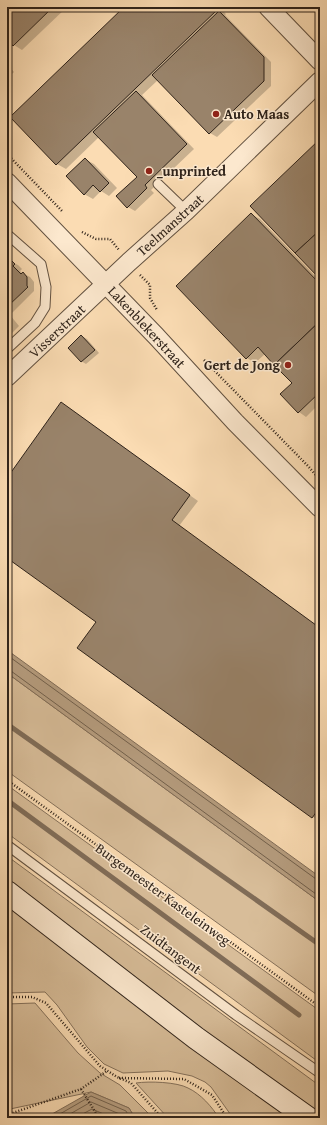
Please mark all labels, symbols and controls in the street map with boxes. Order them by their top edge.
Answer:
place label: Auto Maas [224,104,289,124]
marker: Auto Maas [211,109,221,119]
place label: _unprinted [156,161,226,181]
marker: _unprinted [144,166,154,176]
street label: Teelmanstraat [132,189,208,261]
street label: Lakenblekerstraat [104,281,190,373]
street label: Visserstraat [24,299,90,362]
place label: Gert de Jong [204,355,281,375]
marker: Gert de Jong [283,360,293,370]
street label: Burgemeester Kasteleinweg [91,838,235,950]
street label: Zuidtangent [136,919,206,979]

